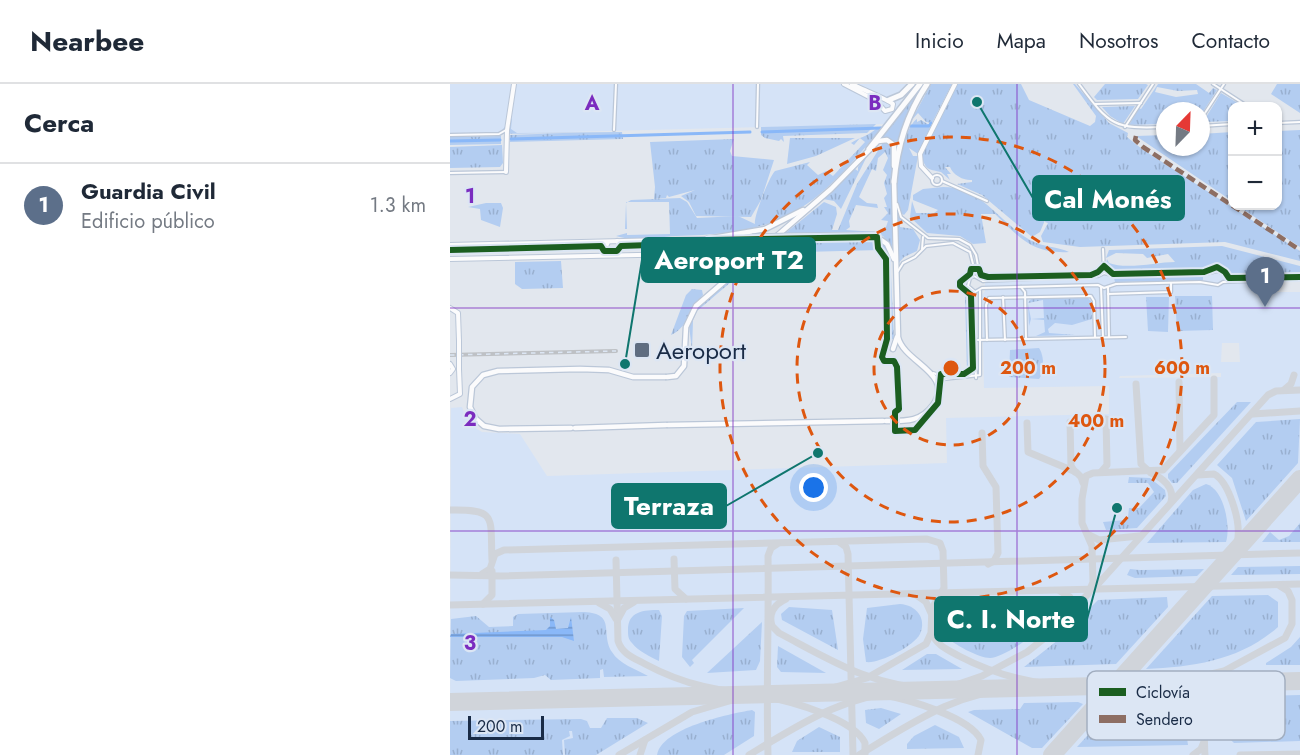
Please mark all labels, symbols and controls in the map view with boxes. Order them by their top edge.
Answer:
text: Nearbee [30,21,144,62]
text: Inicio [915,26,964,56]
text: Mapa [997,26,1046,56]
text: Nosotros [1079,26,1158,56]
text: Contacto [1191,26,1270,56]
text: A [584,89,600,118]
text: B [868,89,882,118]
north arrow [1156,102,1210,156]
map controls [1228,102,1282,210]
button: + [1228,102,1282,156]
text: Cerca [24,104,94,142]
button: − [1228,156,1282,210]
text: Guardia Civil [81,175,216,207]
callout: Cal Monés [1033,176,1184,220]
text: Cal Monés [1044,180,1172,218]
text: 1 [465,182,475,211]
text: 1 [38,191,49,220]
text: 1.3 km [370,191,426,220]
text: Edificio público [81,207,215,236]
callout: Aeroport T2 [642,238,815,282]
text: Aeroport T2 [653,241,804,279]
pin: 1 [1246,258,1284,307]
place label: Aeroport [656,333,746,368]
marker: Aeroport [633,341,651,359]
text: 200 m [1000,355,1056,381]
text: 600 m [1154,355,1210,381]
centre of rings [941,358,961,378]
text: 2 [463,405,477,434]
text: 400 m [1068,408,1124,434]
your location [799,473,828,502]
callout: Terraza [612,484,726,528]
text: Terraza [624,487,714,525]
callout: C. I. Norte [935,597,1087,641]
text: C. I. Norte [947,600,1075,638]
text: 3 [464,629,476,658]
legend [1087,671,1285,740]
text: Ciclovía [1136,681,1190,704]
text: Sendero [1136,708,1193,731]
scale bar [468,713,544,740]
text: 200 m [477,715,523,738]

